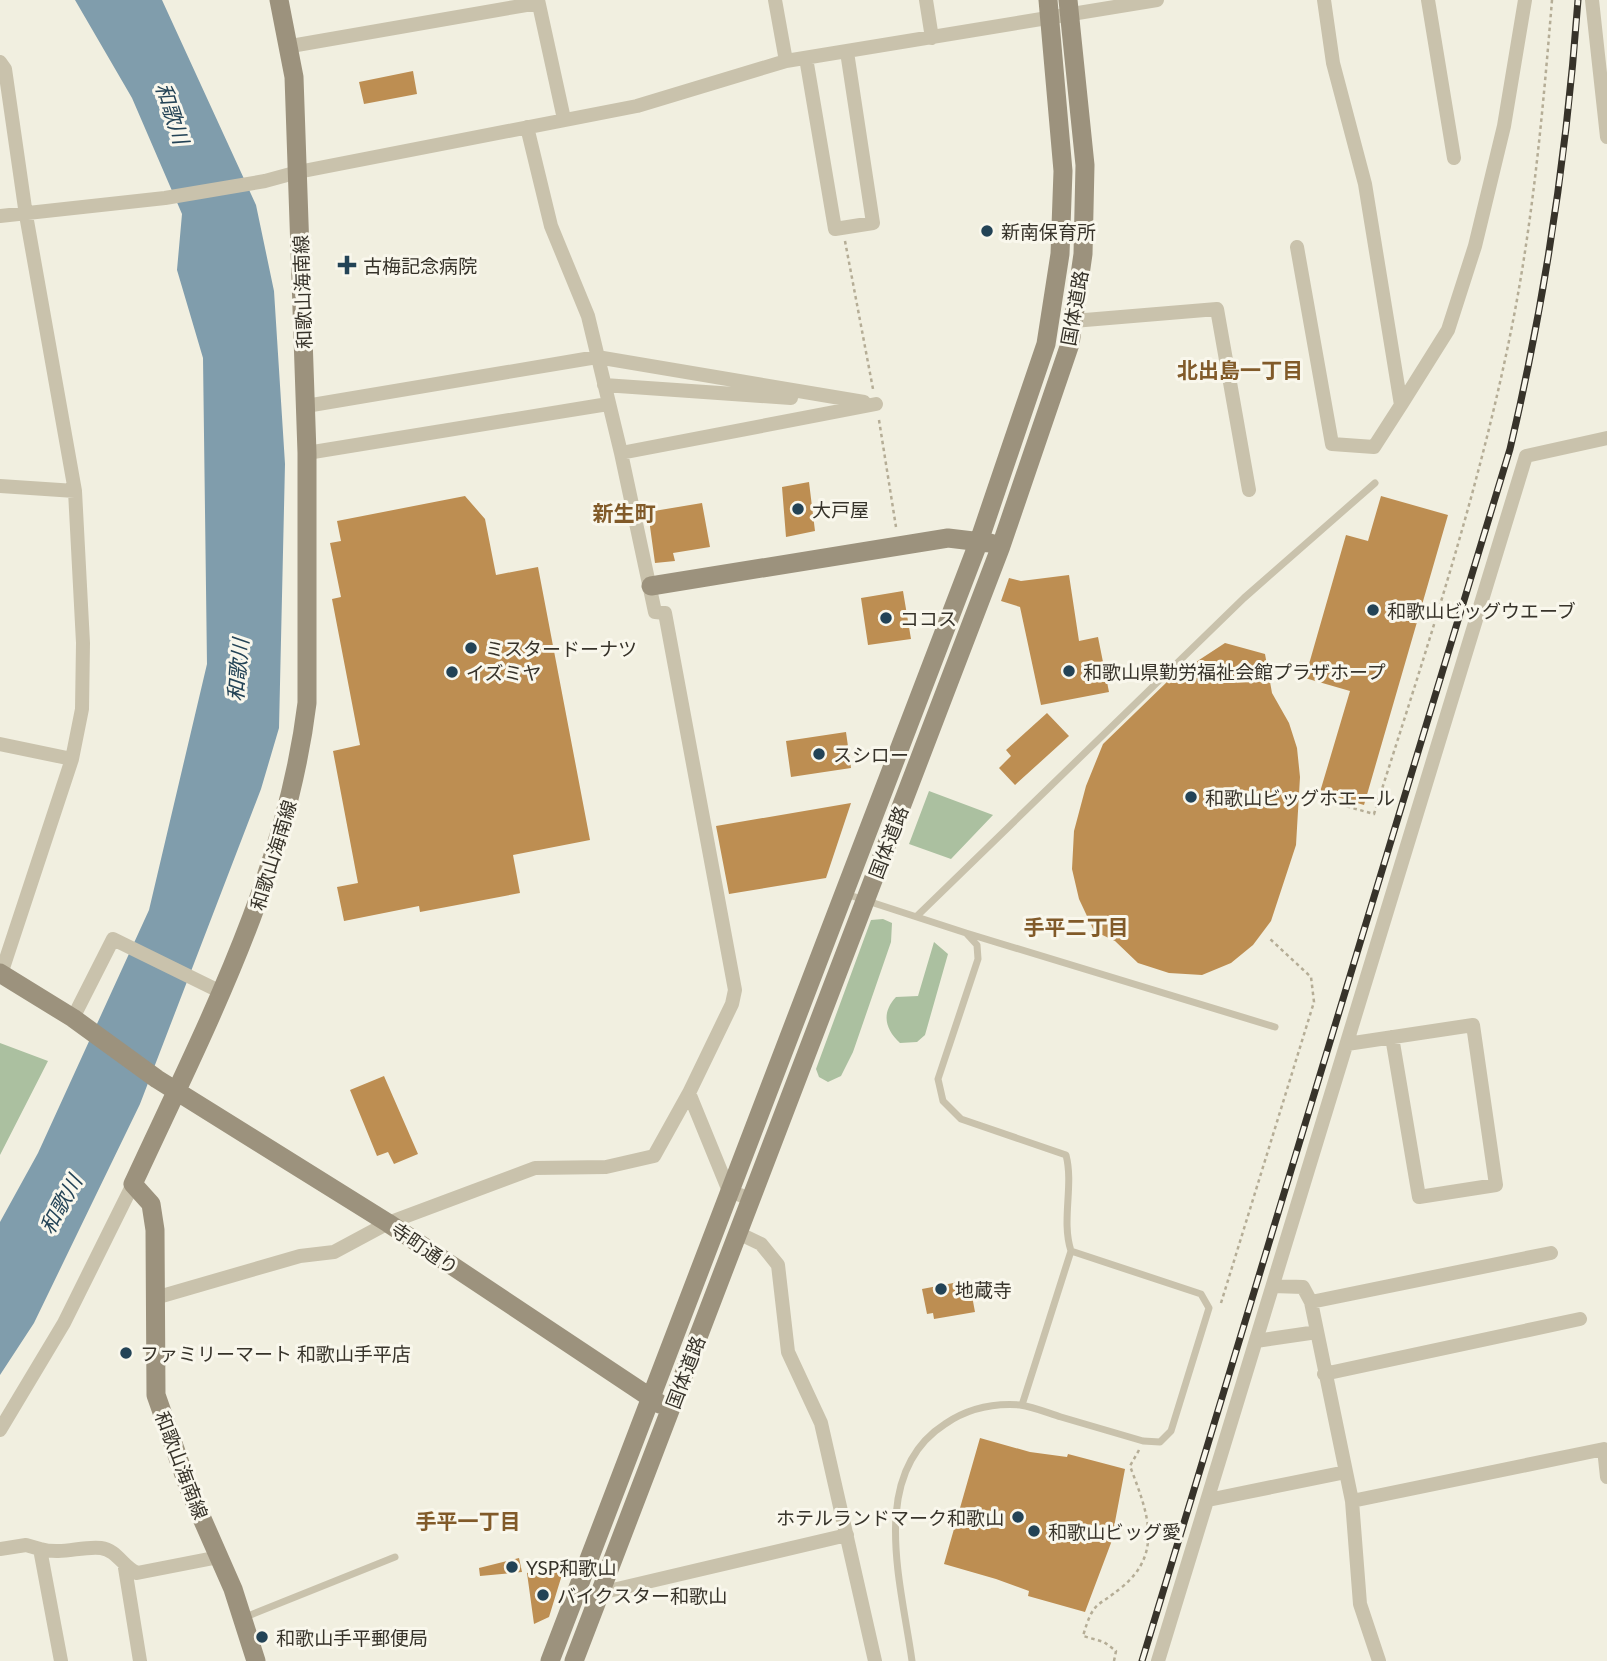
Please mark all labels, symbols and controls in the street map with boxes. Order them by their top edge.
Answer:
water label: 和歌川 [151,79,195,149]
place label: 新南保育所 [1001,220,1096,243]
marker: 新南保育所 [979,223,995,239]
street label: 和歌山海南線 [289,235,315,349]
place label: 古梅記念病院 [363,254,477,277]
marker: 古梅記念病院 [337,255,357,275]
street label: 国体道路 [1056,269,1092,347]
district label: 北出島一丁目 [1177,357,1303,382]
place label: 大戸屋 [812,498,869,521]
district label: 新生町 [593,500,656,525]
marker: 大戸屋 [790,501,806,517]
place label: 和歌山ビッグウエーブ [1387,599,1576,622]
marker: 和歌山ビッグウエーブ [1365,602,1381,618]
place label: ココス [900,607,957,630]
marker: ココス [878,610,894,626]
water label: 和歌川 [222,636,252,702]
place label: ミスタードーナツ [485,637,637,660]
marker: ミスタードーナツ [463,640,479,656]
place label: 和歌山県勤労福祉会館プラザホープ [1083,660,1386,683]
place label: イズミヤ [466,661,541,684]
marker: 和歌山県勤労福祉会館プラザホープ [1061,663,1077,679]
marker: イズミヤ [444,664,460,680]
place label: スシロー [833,743,909,766]
marker: スシロー [811,746,827,762]
place label: 和歌山ビッグホエール [1205,786,1395,809]
marker: 和歌山ビッグホエール [1183,789,1199,805]
street label: 和歌山海南線 [245,797,301,913]
street label: 国体道路 [864,802,912,882]
district label: 手平二丁目 [1024,914,1129,939]
water label: 和歌川 [34,1169,87,1238]
street label: 寺町通り [387,1217,463,1279]
place label: 地蔵寺 [955,1278,1012,1301]
marker: 地蔵寺 [933,1281,949,1297]
street label: 国体道路 [661,1332,709,1412]
place label: ファミリーマート 和歌山手平店 [140,1342,411,1365]
marker: ファミリーマート 和歌山手平店 [118,1345,134,1361]
street label: 和歌山海南線 [151,1408,213,1522]
place label: ホテルランドマーク和歌山 [776,1506,1004,1529]
district label: 手平一丁目 [416,1508,521,1533]
marker: ホテルランドマーク和歌山 [1010,1509,1026,1525]
place label: 和歌山ビッグ愛 [1048,1520,1181,1543]
marker: 和歌山ビッグ愛 [1026,1523,1042,1539]
place label: YSP和歌山 [526,1556,616,1579]
marker: YSP和歌山 [504,1559,520,1575]
place label: バイクスター和歌山 [557,1584,727,1607]
marker: バイクスター和歌山 [535,1587,551,1603]
place label: 和歌山手平郵便局 [276,1626,428,1649]
marker: 和歌山手平郵便局 [254,1629,270,1645]

